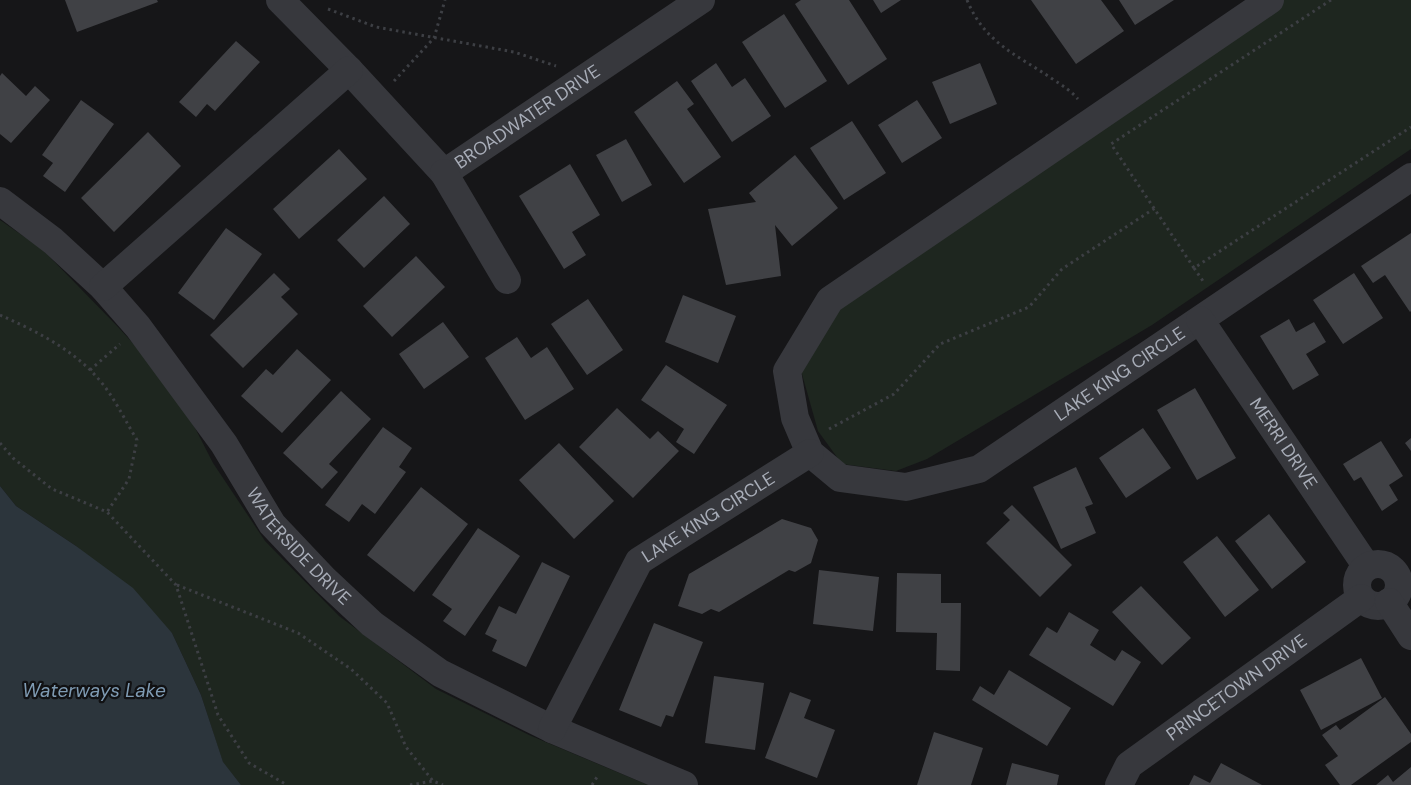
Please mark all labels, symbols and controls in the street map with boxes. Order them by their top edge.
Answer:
street label: BROADWATER DRIVE [450,59,605,174]
street label: LAKE KING CIRCLE [1050,321,1190,427]
street label: MERRI DRIVE [1244,393,1323,494]
street label: LAKE KING CIRCLE [637,466,779,568]
street label: WATERSIDE DRIVE [241,483,356,610]
street label: PRINCETOWN DRIVE [1161,629,1312,746]
water label: Waterways Lake [22,678,166,703]

